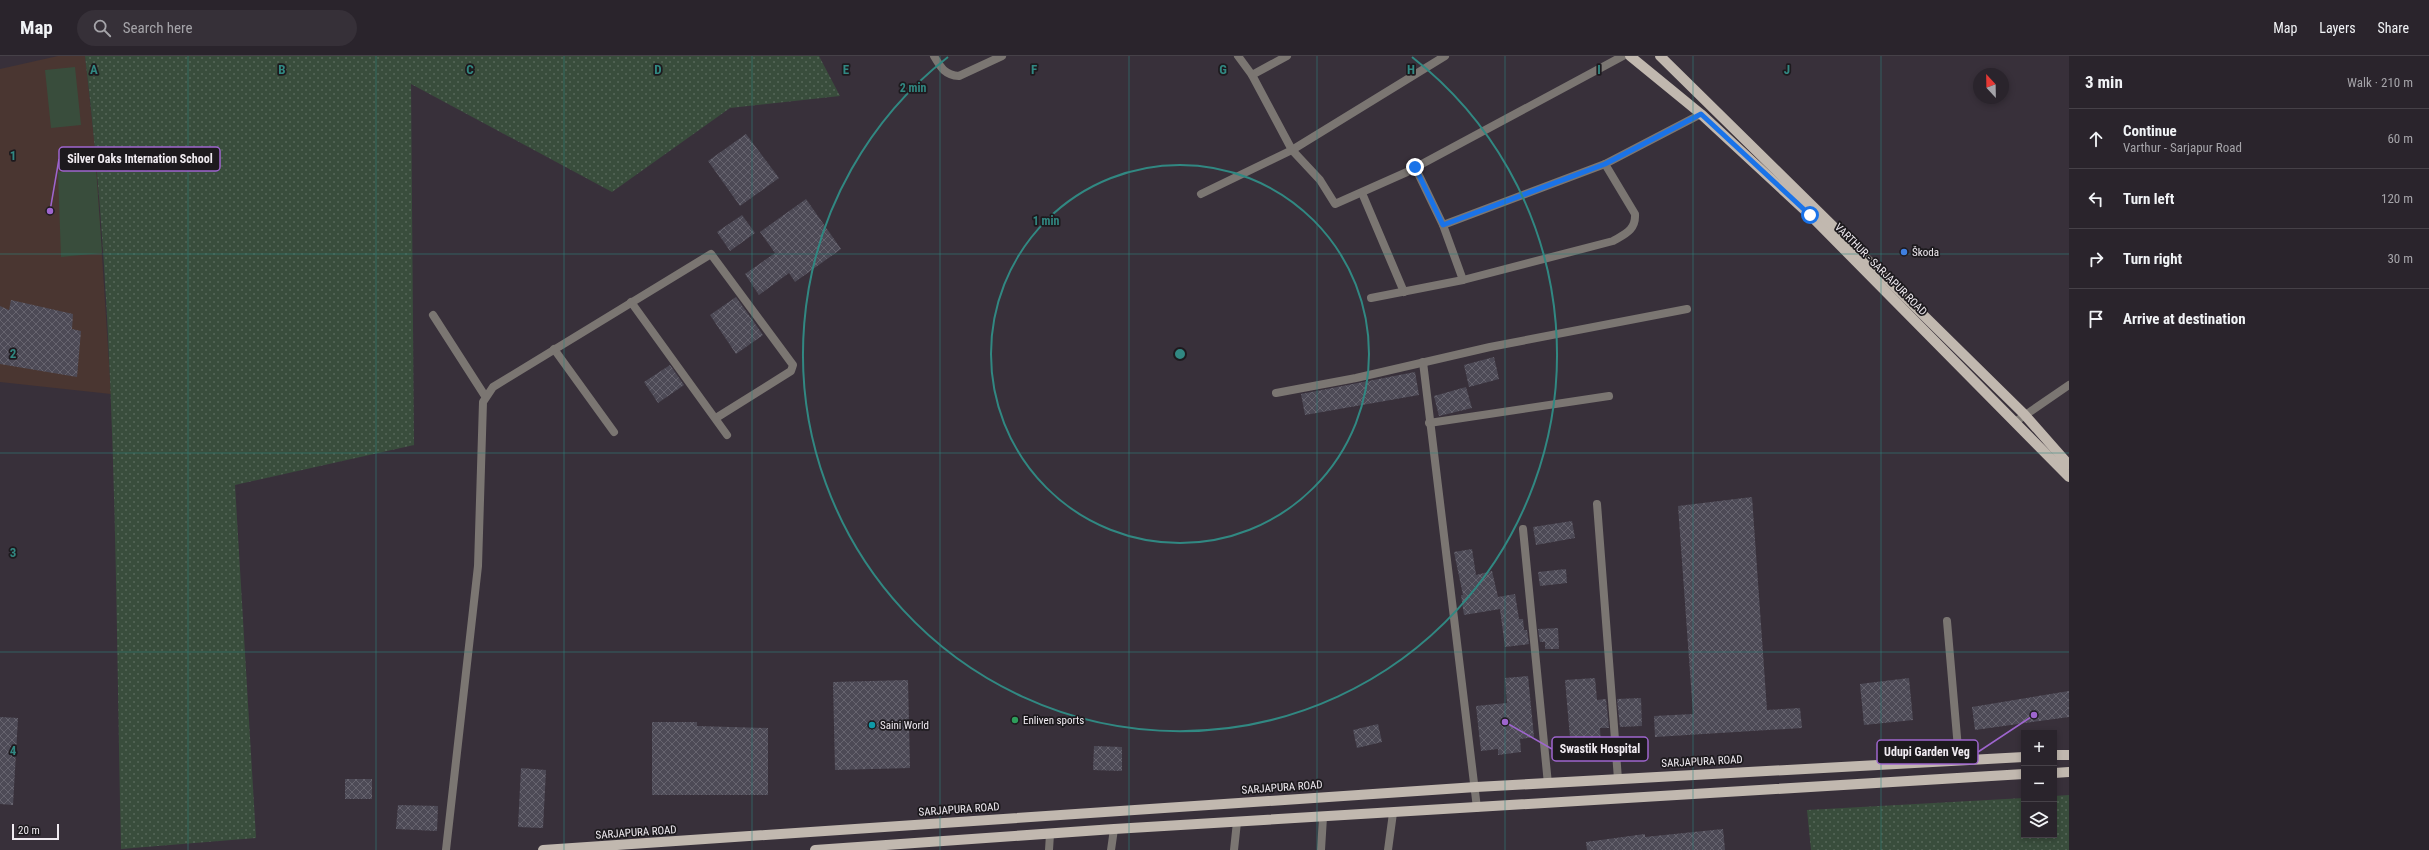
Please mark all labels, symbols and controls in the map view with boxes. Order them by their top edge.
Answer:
search box [77,10,357,46]
text: Map [20,16,53,39]
icon: search [91,17,113,39]
text: Search here [123,19,193,37]
text: Map [2273,20,2297,36]
text: Layers [2319,20,2356,36]
text: Share [2378,20,2409,36]
text: A [90,62,98,77]
text: B [278,62,286,77]
text: C [466,62,474,77]
text: D [654,62,662,77]
text: E [843,62,850,77]
text: F [1031,62,1037,77]
text: G [1219,62,1227,77]
text: H [1407,62,1415,77]
text: I [1597,62,1601,77]
text: J [1784,62,1790,77]
north arrow [1973,68,2009,104]
text: 3 min [2085,72,2123,92]
text: Walk · 210 m [2347,75,2413,90]
text: 2 min [900,81,926,95]
text: Continue [2123,122,2177,140]
icon: ahead [2085,128,2107,150]
text: 60 m [2387,131,2413,146]
text: Varthur - Sarjapur Road [2123,140,2242,155]
callout: Silver Oaks Internation School [59,147,220,171]
text: 1 [10,148,16,163]
text: Silver Oaks Internation School [67,152,213,166]
route end [1406,158,1424,176]
icon: left [2085,188,2107,210]
text: Turn left [2123,190,2174,208]
text: 120 m [2381,191,2413,206]
route start [1801,206,1819,224]
text: 1 min [1033,214,1059,228]
street label: VARTHUR - SARJAPUR ROAD [1832,221,1929,318]
place label: Škoda [1912,246,1939,259]
marker: Škoda [1899,247,1909,257]
icon: right [2085,248,2107,270]
text: Turn right [2123,250,2182,268]
text: 30 m [2387,251,2413,266]
icon: arrive [2085,308,2107,330]
text: Arrive at destination [2123,310,2246,328]
text: 2 [10,346,17,361]
centre of rings [1173,347,1187,361]
text: 3 [10,545,16,560]
place label: Enliven sports [1023,714,1084,727]
marker: Enliven sports [1010,715,1020,725]
place label: Saini World [880,719,929,732]
marker: Saini World [867,720,877,730]
map controls [2021,730,2057,838]
button: + [2021,730,2057,766]
callout: Swastik Hospital [1552,737,1648,761]
callout: Udupi Garden Veg [1877,740,1978,764]
text: Swastik Hospital [1560,742,1640,756]
text: 4 [10,743,17,758]
text: Udupi Garden Veg [1884,745,1970,759]
street label: SARJAPURA ROAD [1661,753,1743,770]
button: − [2021,766,2057,802]
street label: SARJAPURA ROAD [1241,778,1323,797]
street label: SARJAPURA ROAD [918,800,1000,819]
button: layers [2021,802,2057,838]
scale bar [12,822,59,841]
street label: SARJAPURA ROAD [595,823,677,842]
text: 20 m [18,824,40,837]

